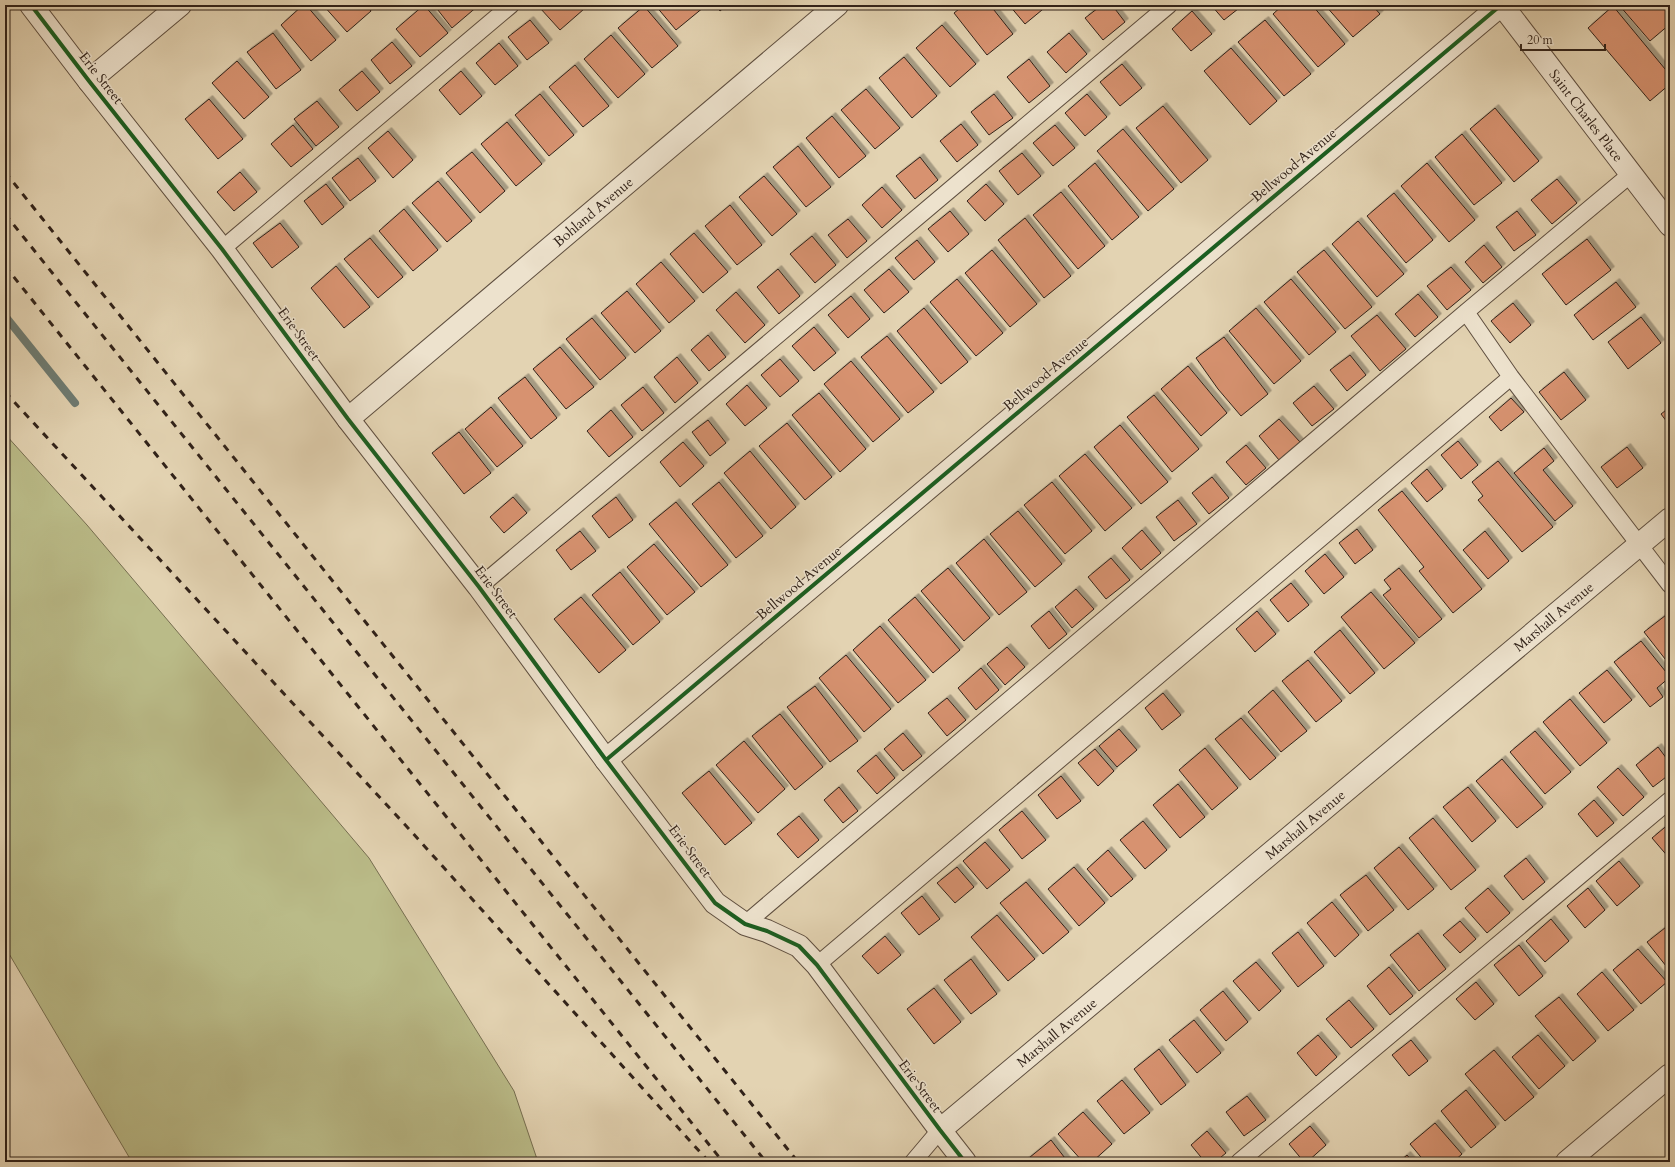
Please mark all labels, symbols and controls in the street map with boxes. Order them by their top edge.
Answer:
scale bar [1521,26,1605,52]
text: 20 m [1527,32,1554,48]
street label: Erie Street [75,48,128,109]
street label: Saint Charles Place [1545,65,1628,166]
street label: Bellwood Avenue [1247,124,1341,206]
street label: Bohland Avenue [549,172,637,251]
street label: Erie Street [273,304,325,365]
street label: Bellwood Avenue [999,333,1093,415]
street label: Bellwood Avenue [752,542,846,624]
street label: Erie Street [470,562,522,623]
street label: Marshall Avenue [1509,577,1598,656]
street label: Marshall Avenue [1261,785,1349,864]
street label: Erie Street [664,821,716,882]
street label: Marshall Avenue [1012,993,1101,1072]
street label: Erie Street [894,1056,946,1117]

